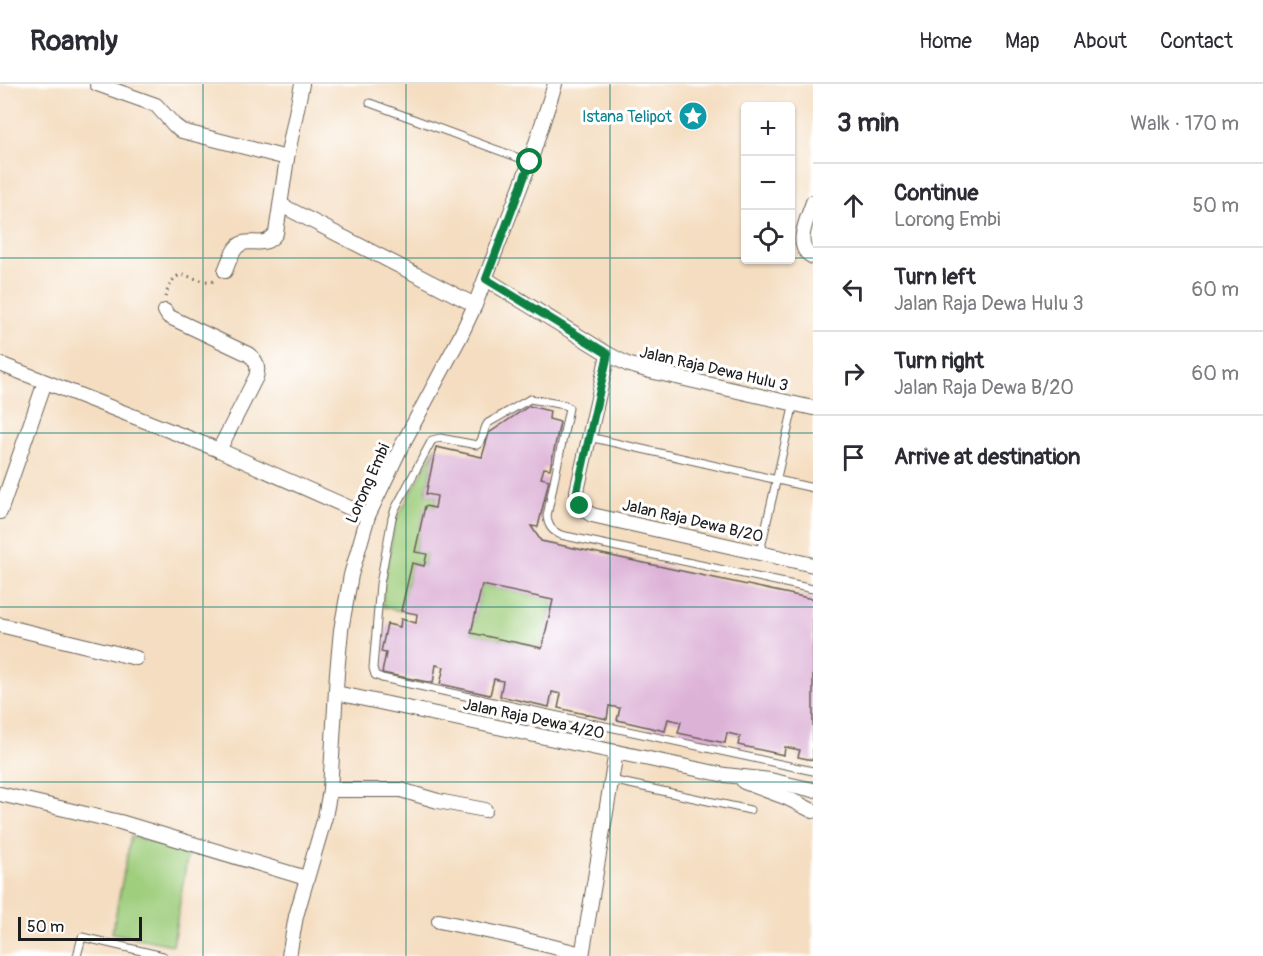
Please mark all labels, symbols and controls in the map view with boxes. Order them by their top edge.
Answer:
text: Roamly [30,24,118,59]
text: Home [919,28,972,55]
text: Map [1005,28,1040,55]
text: About [1073,28,1127,55]
text: Contact [1160,28,1233,55]
place icon: Istana Telipot [677,100,709,132]
map controls [741,102,795,264]
button: + [741,102,795,156]
place label: Istana Telipot [582,107,673,127]
text: 3 min [837,107,899,139]
text: Walk · 170 m [1130,111,1239,136]
route start [516,148,542,174]
button: − [741,156,795,210]
text: Continue [894,179,978,207]
icon: ahead [837,189,870,222]
text: 50 m [1192,193,1239,218]
text: Lorong Embi [894,207,1001,232]
button: locate [741,210,795,264]
text: Turn left [894,263,976,291]
icon: left [837,273,870,306]
text: 60 m [1192,277,1239,302]
text: Jalan Raja Dewa Hulu 3 [894,291,1084,316]
street label: Jalan Raja Dewa Hulu 3 [638,342,790,396]
text: Turn right [894,347,984,375]
icon: right [837,357,870,390]
text: 60 m [1192,361,1239,386]
text: Jalan Raja Dewa B/20 [894,375,1074,400]
street label: Lorong Embi [341,440,394,526]
icon: arrive [837,441,870,474]
text: Arrive at destination [894,443,1080,471]
route end [566,492,592,518]
street label: Jalan Raja Dewa B/20 [620,495,765,547]
street label: Jalan Raja Dewa 4/20 [461,694,606,744]
scale bar [18,914,142,942]
text: 50 m [27,917,64,937]

